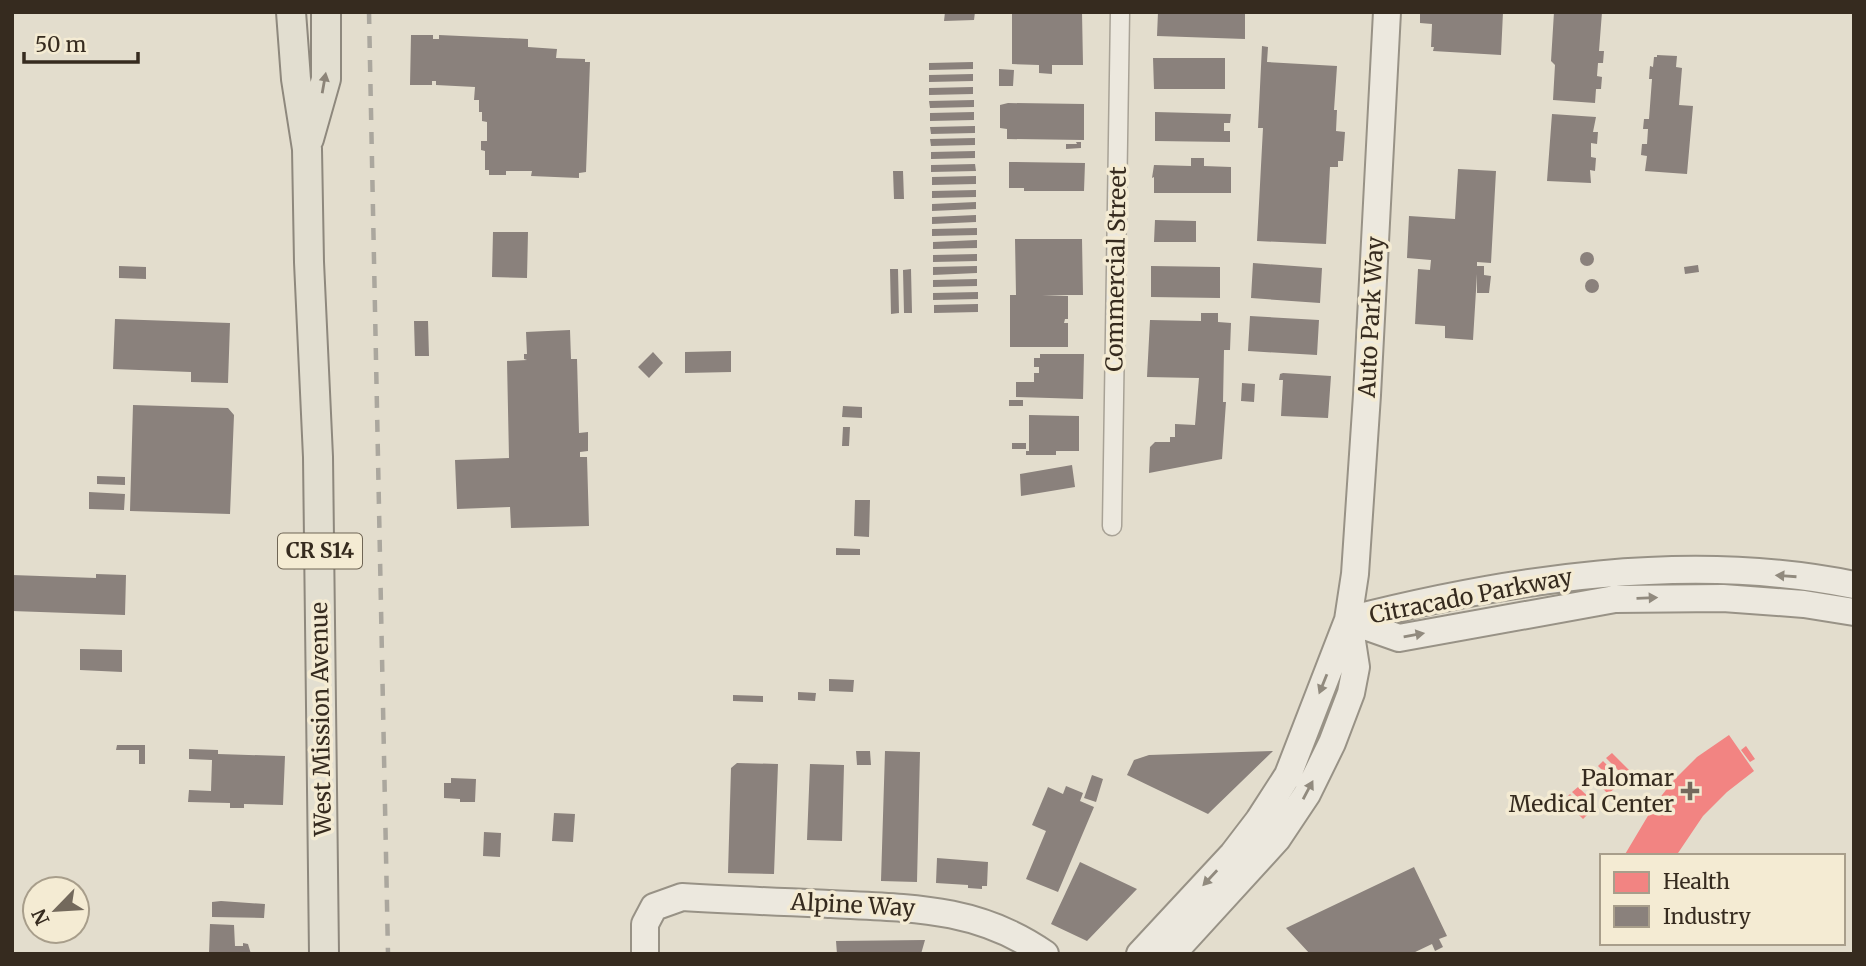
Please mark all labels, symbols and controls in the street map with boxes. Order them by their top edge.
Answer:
scale bar [24,21,138,65]
text: 50 m [35,31,86,58]
one-way arrow [319,72,330,94]
street label: Commercial Street [1099,166,1132,372]
street label: Auto Park Way [1352,235,1389,399]
road number: CR S14 [278,534,362,568]
street label: Citracado Parkway [1367,561,1575,629]
one-way arrow [1775,570,1797,581]
one-way arrow [1636,592,1658,603]
street label: West Mission Avenue [304,602,337,837]
one-way arrow [1403,629,1425,640]
one-way arrow [1318,673,1329,694]
place label: Palomar Medical Center [1509,763,1674,818]
one-way arrow [1302,781,1314,800]
marker: Palomar Medical Center [1680,781,1700,801]
legend [1600,854,1845,945]
text: Health [1663,868,1730,895]
one-way arrow [1203,869,1219,886]
north arrow [21,875,91,945]
street label: Alpine Way [789,887,917,922]
text: Industry [1663,903,1752,930]
text: N [27,905,55,929]

